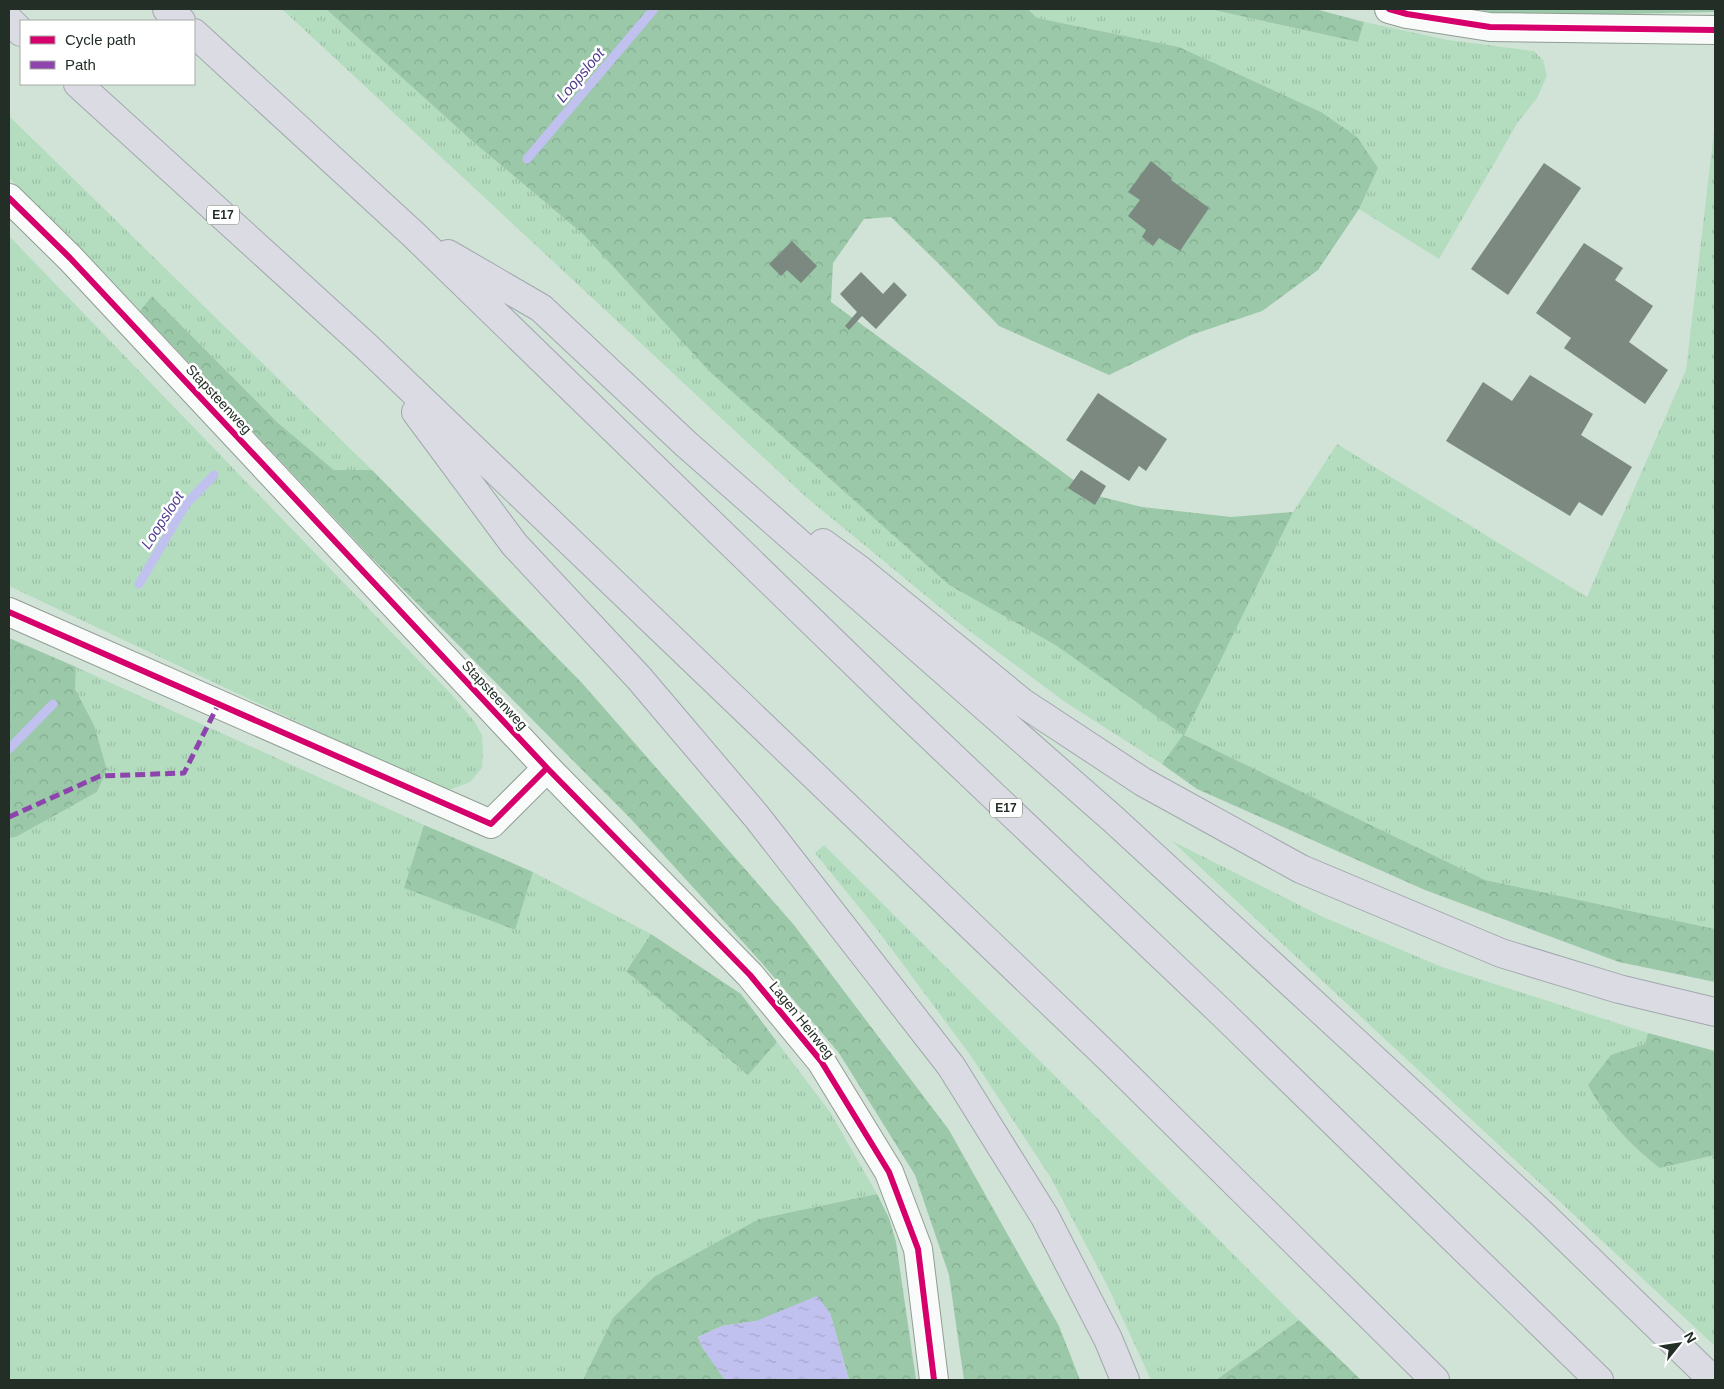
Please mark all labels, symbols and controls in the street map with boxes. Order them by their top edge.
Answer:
legend [20,20,195,85]
text: Cycle path [65,31,136,48]
water label: Loopsloot [553,44,608,105]
text: Path [65,56,96,73]
road number: E17 [207,206,239,224]
street label: Stapsteenweg [183,361,255,437]
water label: Loopsloot [137,487,187,552]
street label: Stapsteenweg [459,657,531,733]
road number: E17 [990,798,1022,818]
street label: Lagen Heirweg [766,978,838,1062]
north arrow [1654,1319,1704,1369]
text: N [1681,1329,1700,1346]

